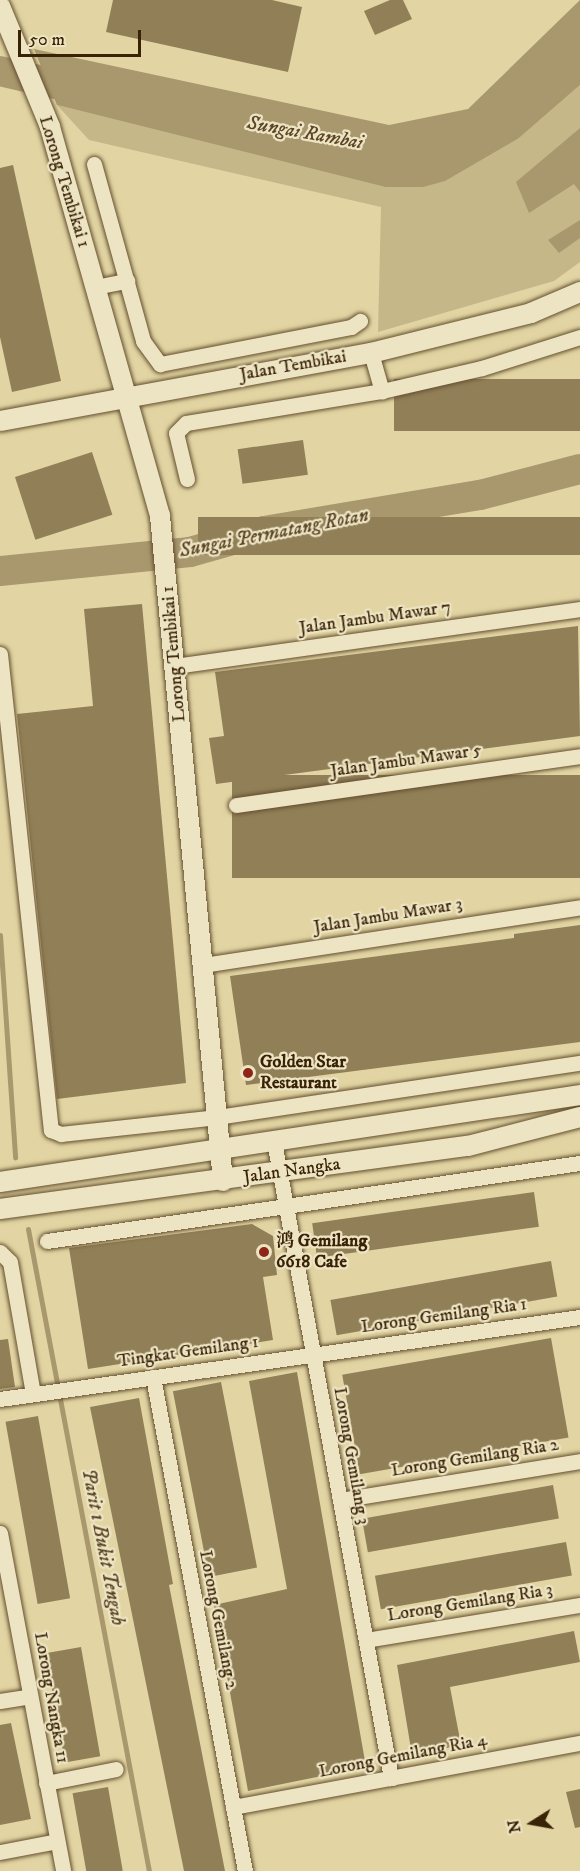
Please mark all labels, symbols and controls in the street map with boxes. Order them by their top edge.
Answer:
scale bar [21,18,144,56]
text: 50 m [29,29,65,51]
water label: Sungai Rambai [245,111,365,155]
street label: Lorong Tembikai 1 [34,114,94,250]
street label: Jalan Tembikai [238,346,348,386]
water label: Sungai Permatang Rotan [177,503,371,563]
street label: Lorong Tembikai 1 [157,585,191,723]
street label: Jalan Jambu Mawar 7 [298,597,452,639]
street label: Jalan Jambu Mawar 5 [329,740,483,782]
street label: Jalan Jambu Mawar 3 [312,894,464,938]
place label: Golden Star Restaurant [260,1052,346,1094]
marker: Golden Star Restaurant [241,1066,255,1080]
street label: Jalan Nangka [242,1154,342,1188]
place label: 鸿 Gemilang 6618 Cafe [276,1231,367,1274]
marker: 鸿 Gemilang 6618 Cafe [257,1245,271,1259]
street label: Lorong Gemilang Ria 1 [360,1294,528,1338]
street label: Tingkat Gemilang 1 [116,1331,260,1373]
street label: Lorong Gemilang 3 [328,1386,374,1526]
street label: Lorong Gemilang Ria 2 [390,1434,560,1482]
water label: Parit 1 Bukit Tengah [76,1467,130,1627]
street label: Lorong Gemilang 2 [194,1549,242,1691]
street label: Lorong Gemilang Ria 3 [386,1579,554,1627]
street label: Lorong Nangka 11 [29,1631,73,1765]
street label: Lorong Gemilang Ria 4 [317,1729,489,1783]
north arrow [502,1793,562,1853]
text: N [503,1818,525,1835]

